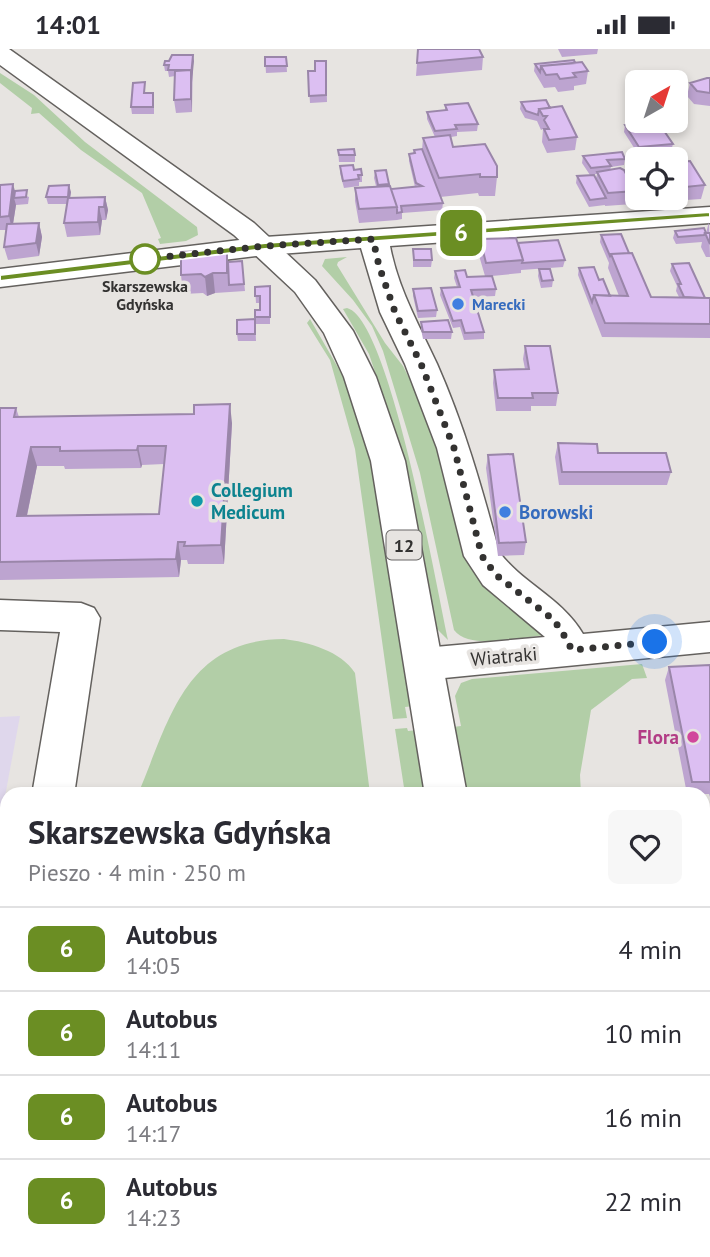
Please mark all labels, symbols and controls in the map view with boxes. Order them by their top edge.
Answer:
text: 14:01 [35,8,101,41]
north arrow [625,70,688,133]
map controls [625,70,688,210]
button: locate [625,147,688,210]
line badge: 6 [438,210,484,256]
text: 6 [454,217,468,248]
marker: Skarszewska Gdyńska [130,244,160,274]
place label: Skarszewska Gdyńska [102,276,188,314]
place label: Marecki [472,294,526,314]
marker: Marecki [450,296,466,312]
place label: Collegium Medicum [211,478,293,524]
marker: Collegium Medicum [189,493,205,509]
place label: Borowski [519,500,593,524]
marker: Borowski [497,504,513,520]
road number: 12 [386,531,422,559]
your location [637,624,672,659]
street label: Wiatraki [470,641,538,671]
place label: Flora [637,725,679,749]
marker: Flora [685,729,701,745]
text: Skarszewska Gdyńska [28,810,331,853]
button: heart [608,810,682,884]
text: Pieszo · 4 min · 250 m [28,858,246,887]
text: Autobus [126,918,218,951]
text: 6 [60,933,73,964]
text: 4 min [619,933,682,966]
text: 14:05 [126,951,181,980]
text: Autobus [126,1002,218,1035]
text: 6 [60,1017,73,1048]
text: 10 min [604,1017,682,1050]
text: 14:11 [126,1035,181,1064]
text: Autobus [126,1086,218,1119]
text: 6 [60,1101,73,1132]
text: 16 min [604,1101,682,1134]
text: 14:17 [126,1119,181,1148]
text: Autobus [126,1170,218,1203]
text: 6 [60,1185,73,1216]
text: 22 min [604,1185,682,1218]
text: 14:23 [126,1203,181,1232]

